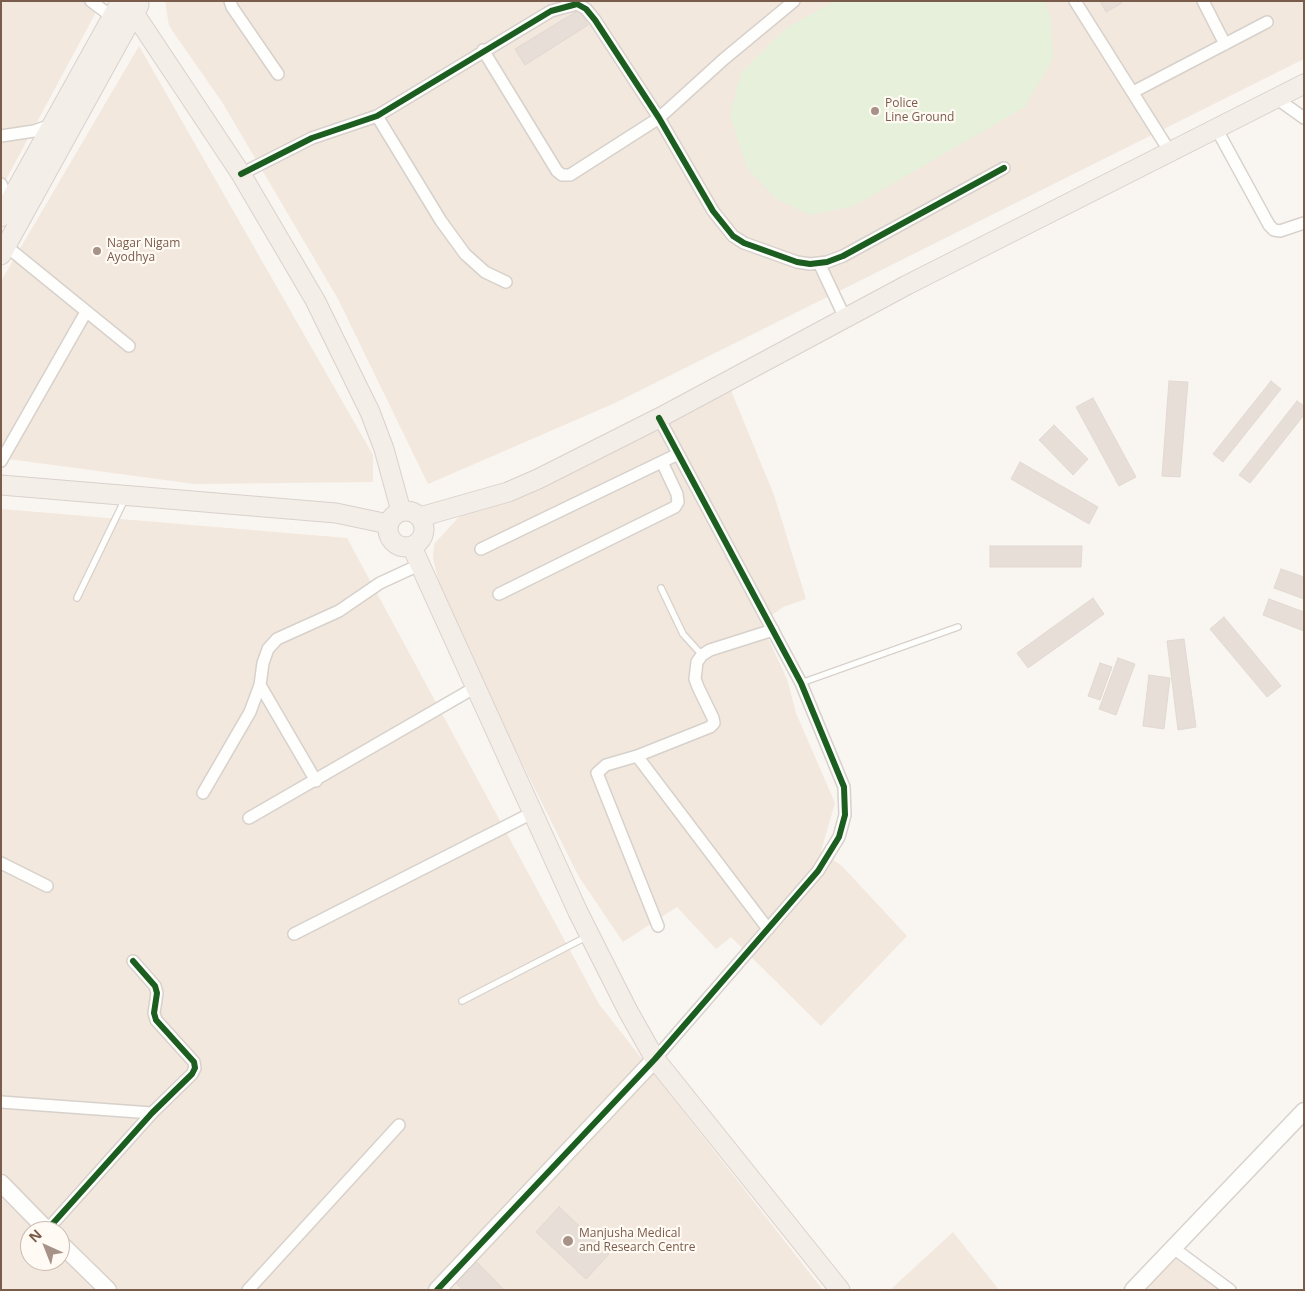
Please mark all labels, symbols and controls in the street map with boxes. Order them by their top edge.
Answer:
place label: Police Line Ground [885,97,954,125]
marker: Police Line Ground [869,105,881,117]
place label: Nagar Nigam Ayodhya [107,237,180,265]
marker: Nagar Nigam Ayodhya [91,245,103,257]
north arrow [20,1221,70,1271]
text: N [24,1225,46,1246]
place label: Manjusha Medical and Research Centre [579,1227,695,1255]
marker: Manjusha Medical and Research Centre [561,1234,575,1248]

